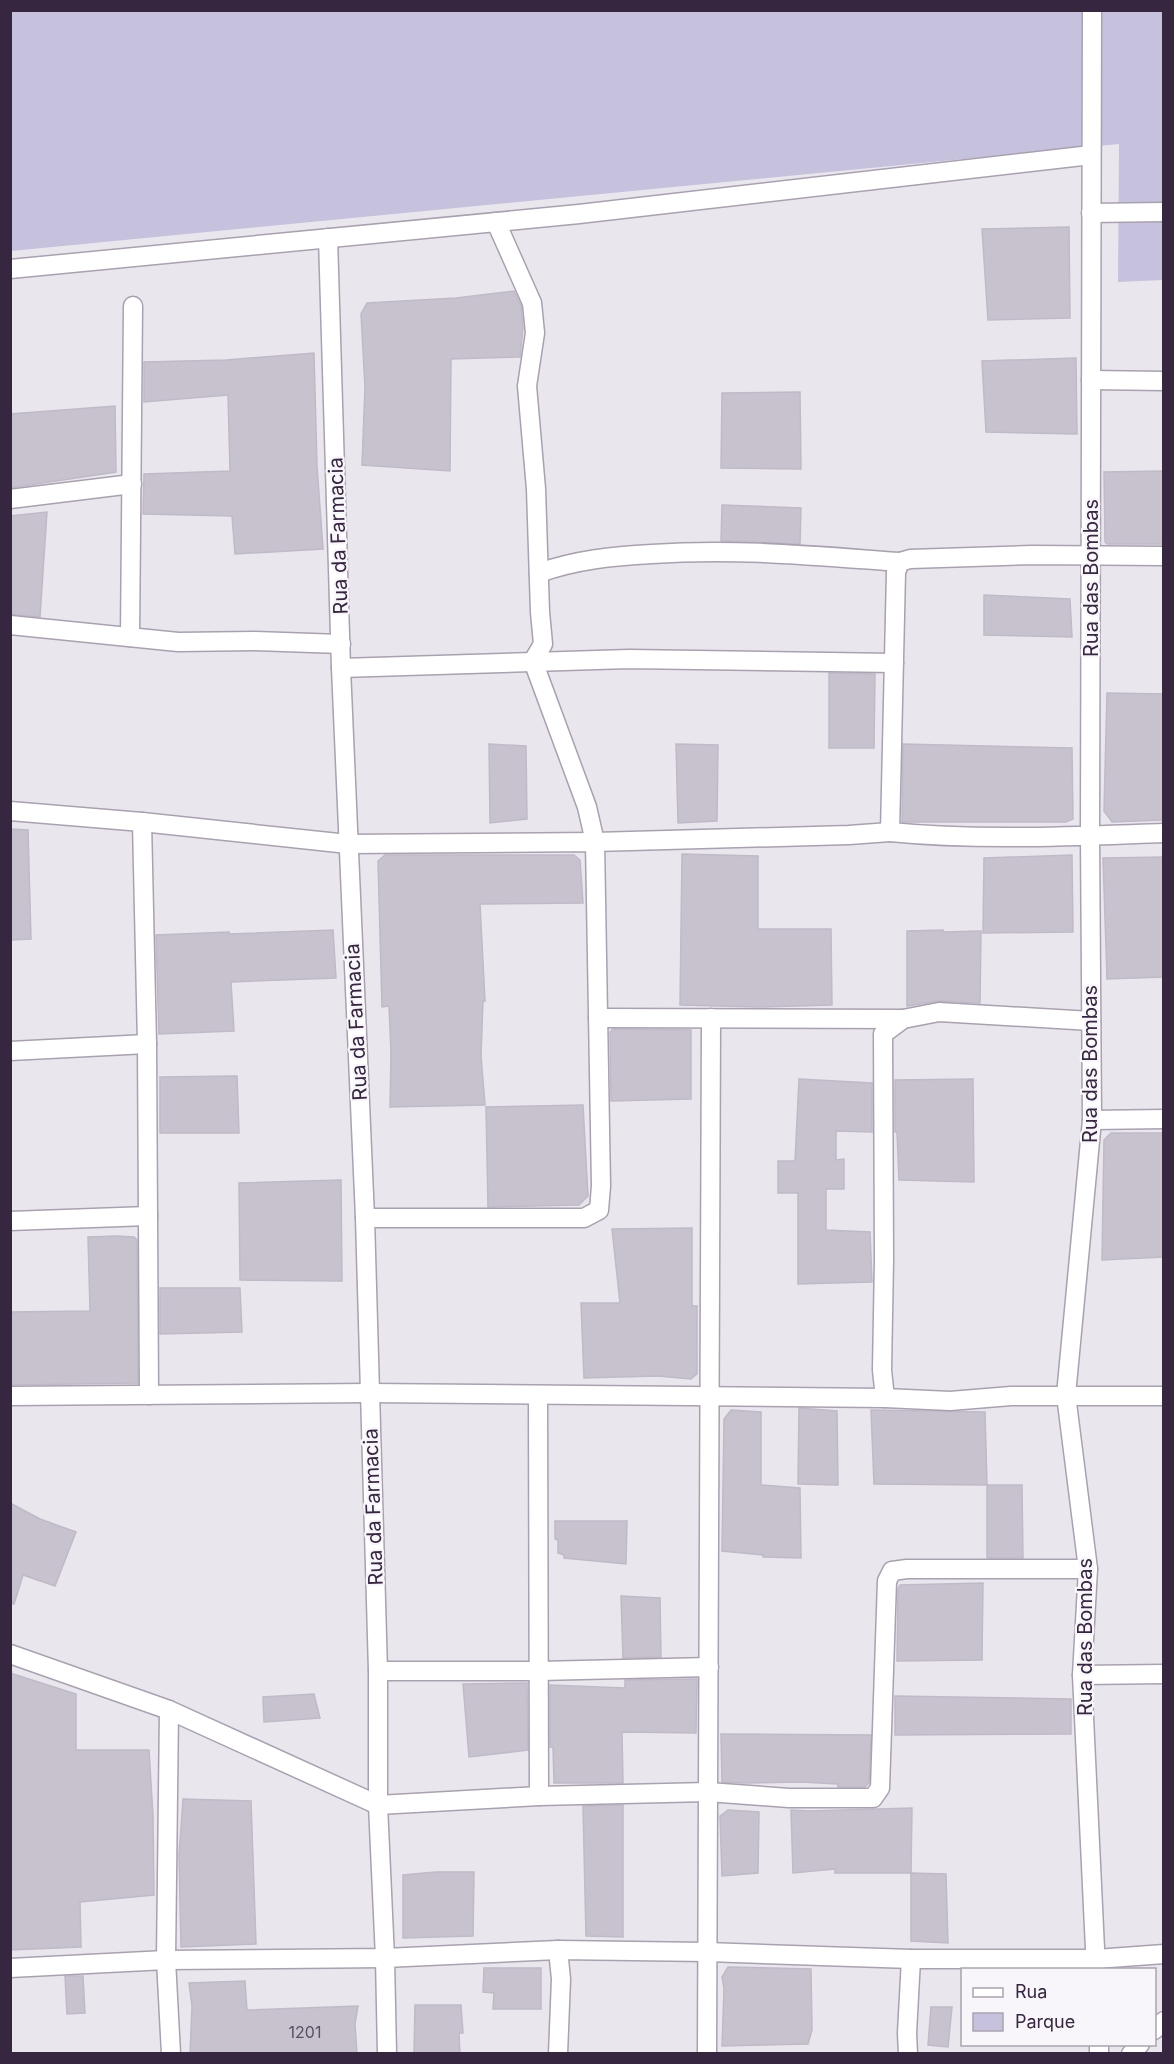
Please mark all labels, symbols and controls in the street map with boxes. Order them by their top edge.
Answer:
street label: Rua da Farmacia [323,457,353,615]
street label: Rua das Bombas [1079,499,1103,657]
street label: Rua da Farmacia [340,943,372,1101]
street label: Rua das Bombas [1078,985,1102,1143]
street label: Rua da Farmacia [358,1428,388,1586]
street label: Rua das Bombas [1073,1558,1097,1716]
legend [961,1968,1156,2046]
text: Rua [1015,1981,1047,2002]
text: Parque [1015,2011,1075,2032]
house number: 1201 [289,2022,321,2042]

